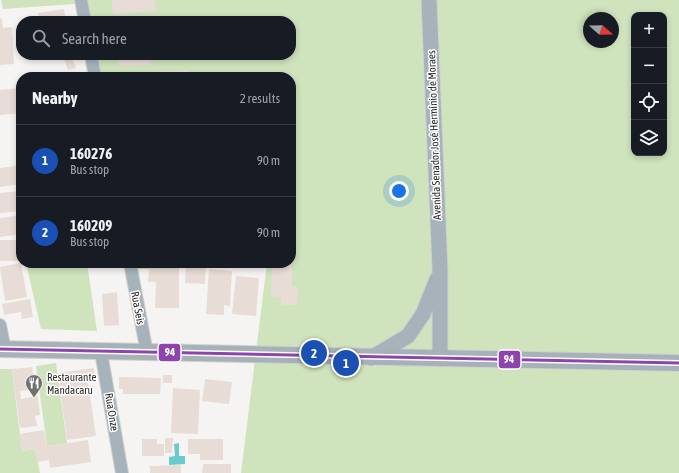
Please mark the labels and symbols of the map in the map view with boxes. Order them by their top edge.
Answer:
north arrow [583,12,619,48]
street label: Avenida Senador José Hermínio de Moraes [425,50,443,220]
your location [389,181,409,201]
street label: Rua Seis [129,290,147,326]
pin: 2 [301,338,327,368]
line badge: 94 [158,343,181,362]
text: 94 [165,346,175,358]
pin: 1 [333,348,359,378]
line badge: 94 [498,350,521,369]
text: 94 [504,353,514,365]
place label: Restaurante Mandacaru [47,371,97,396]
restaurant icon: Restaurante Mandacaru [24,373,44,398]
street label: Rua Onze [103,392,121,432]

